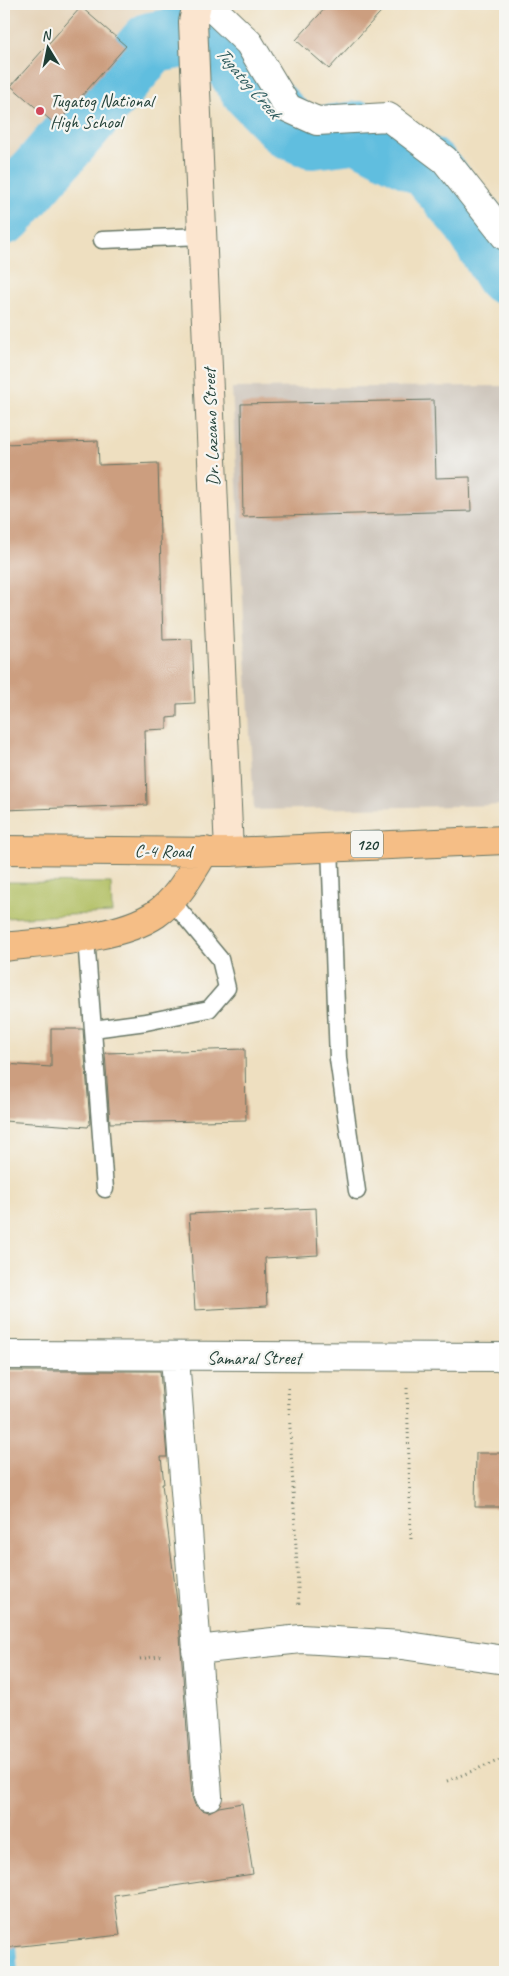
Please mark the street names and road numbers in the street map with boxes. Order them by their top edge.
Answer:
street label: Dr. Lazcano Street [198,365,224,486]
road number: 120 [351,831,383,858]
street label: C-4 Road [134,840,195,863]
street label: Samaral Street [207,1347,304,1369]

